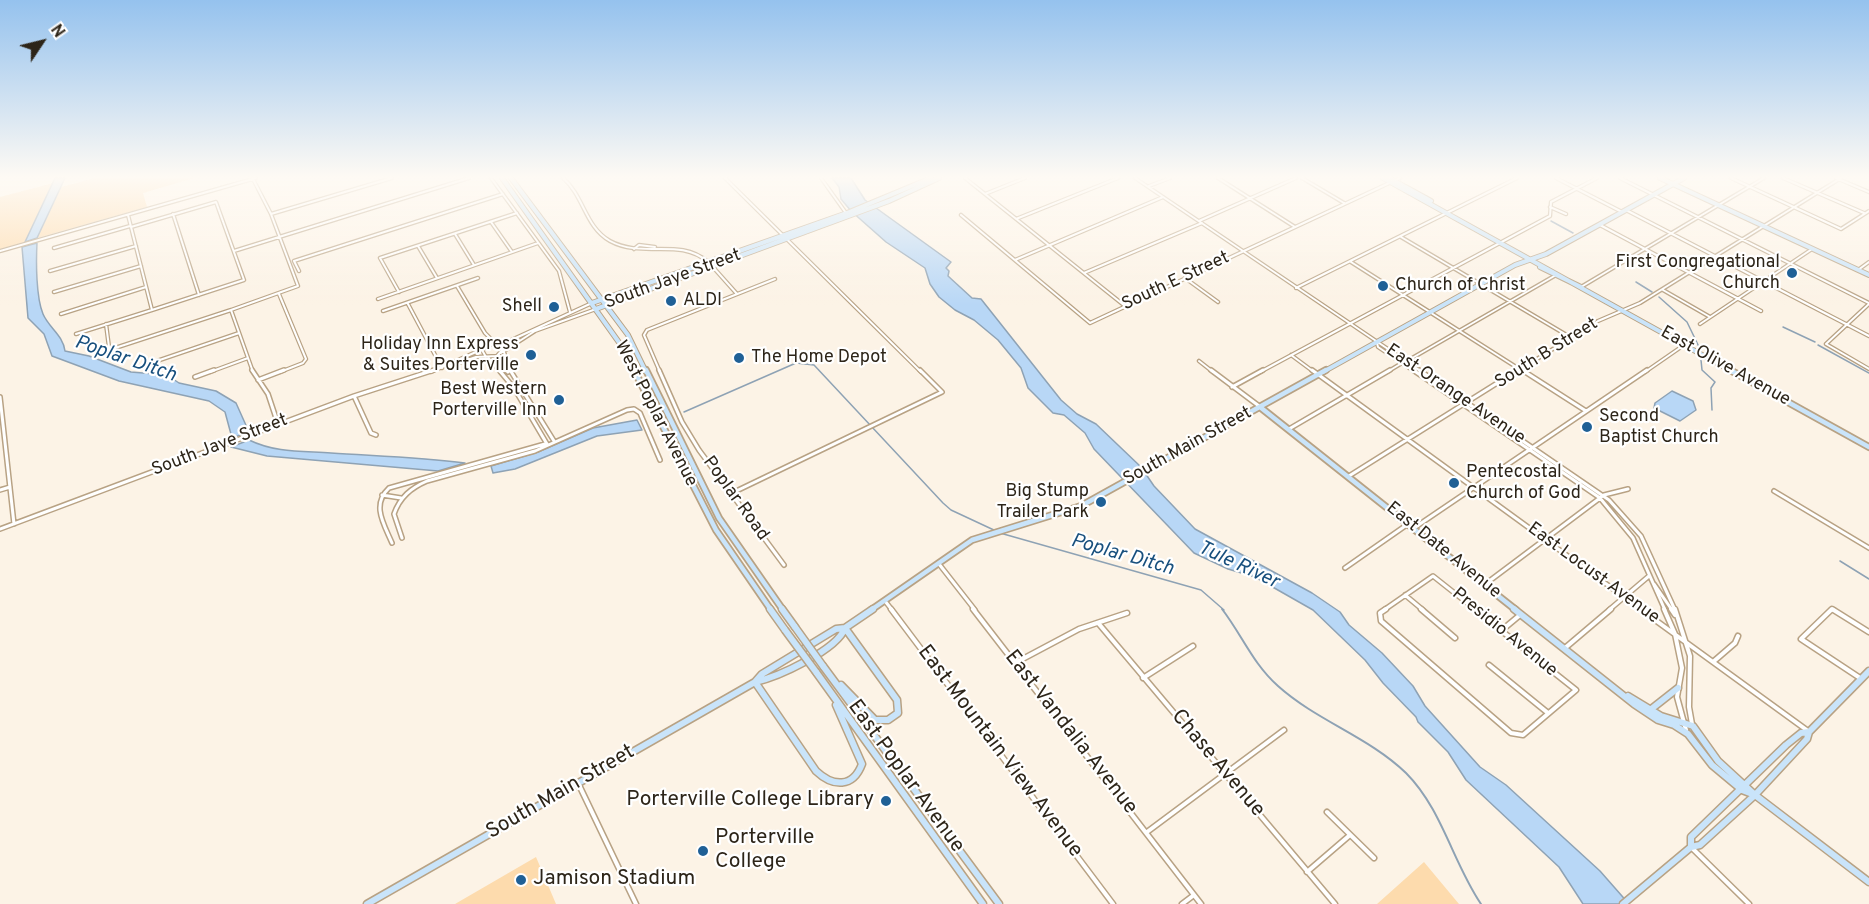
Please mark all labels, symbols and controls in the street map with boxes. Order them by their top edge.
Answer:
north arrow [12,12,72,72]
text: N [45,21,68,42]
street label: South Jaye Street [602,245,744,315]
street label: South E Street [1119,248,1233,316]
place label: First Congregational Church [1615,252,1780,294]
marker: First Congregational Church [1785,266,1799,280]
place label: Church of Christ [1395,275,1526,297]
marker: Church of Christ [1376,279,1390,293]
place label: ALDI [683,290,722,312]
marker: ALDI [664,294,678,308]
place label: Shell [502,296,542,318]
marker: Shell [547,300,561,314]
street label: South B Street [1492,314,1602,394]
street label: East Olive Avenue [1656,322,1794,412]
water label: Poplar Ditch [71,331,179,389]
place label: Holiday Inn Express & Suites Porterville [361,334,519,376]
street label: West Poplar Avenue [609,337,701,491]
street label: East Orange Avenue [1381,340,1529,450]
place label: The Home Depot [751,347,887,369]
marker: Holiday Inn Express & Suites Porterville [524,348,538,362]
marker: The Home Depot [732,351,746,365]
place label: Best Western Porterville Inn [432,379,547,422]
marker: Best Western Porterville Inn [552,393,566,407]
street label: South Main Street [1120,403,1256,491]
place label: Second Baptist Church [1599,406,1719,448]
street label: South Jaye Street [149,410,291,482]
marker: Second Baptist Church [1580,420,1594,434]
street label: Poplar Road [697,453,773,545]
place label: Pentecostal Church of God [1466,462,1581,504]
marker: Pentecostal Church of God [1447,476,1461,490]
place label: Big Stump Trailer Park [996,481,1089,524]
marker: Big Stump Trailer Park [1094,495,1108,509]
street label: East Date Avenue [1381,498,1505,604]
street label: East Locust Avenue [1523,519,1663,629]
water label: Poplar Ditch [1068,530,1176,582]
water label: Tule River [1194,537,1282,595]
street label: Presidio Avenue [1447,584,1561,682]
street label: East Mountain View Avenue [911,641,1087,863]
street label: East Vandalia Avenue [998,646,1142,820]
street label: East Poplar Avenue [841,696,969,858]
street label: Chase Avenue [1165,705,1269,823]
street label: South Main Street [482,740,640,846]
place label: Porterville College Library [626,788,874,814]
marker: Porterville College Library [879,794,893,808]
place label: Porterville College [715,826,814,876]
marker: Porterville College [696,844,710,858]
place label: Jamison Stadium [533,867,695,893]
marker: Jamison Stadium [514,873,528,887]

